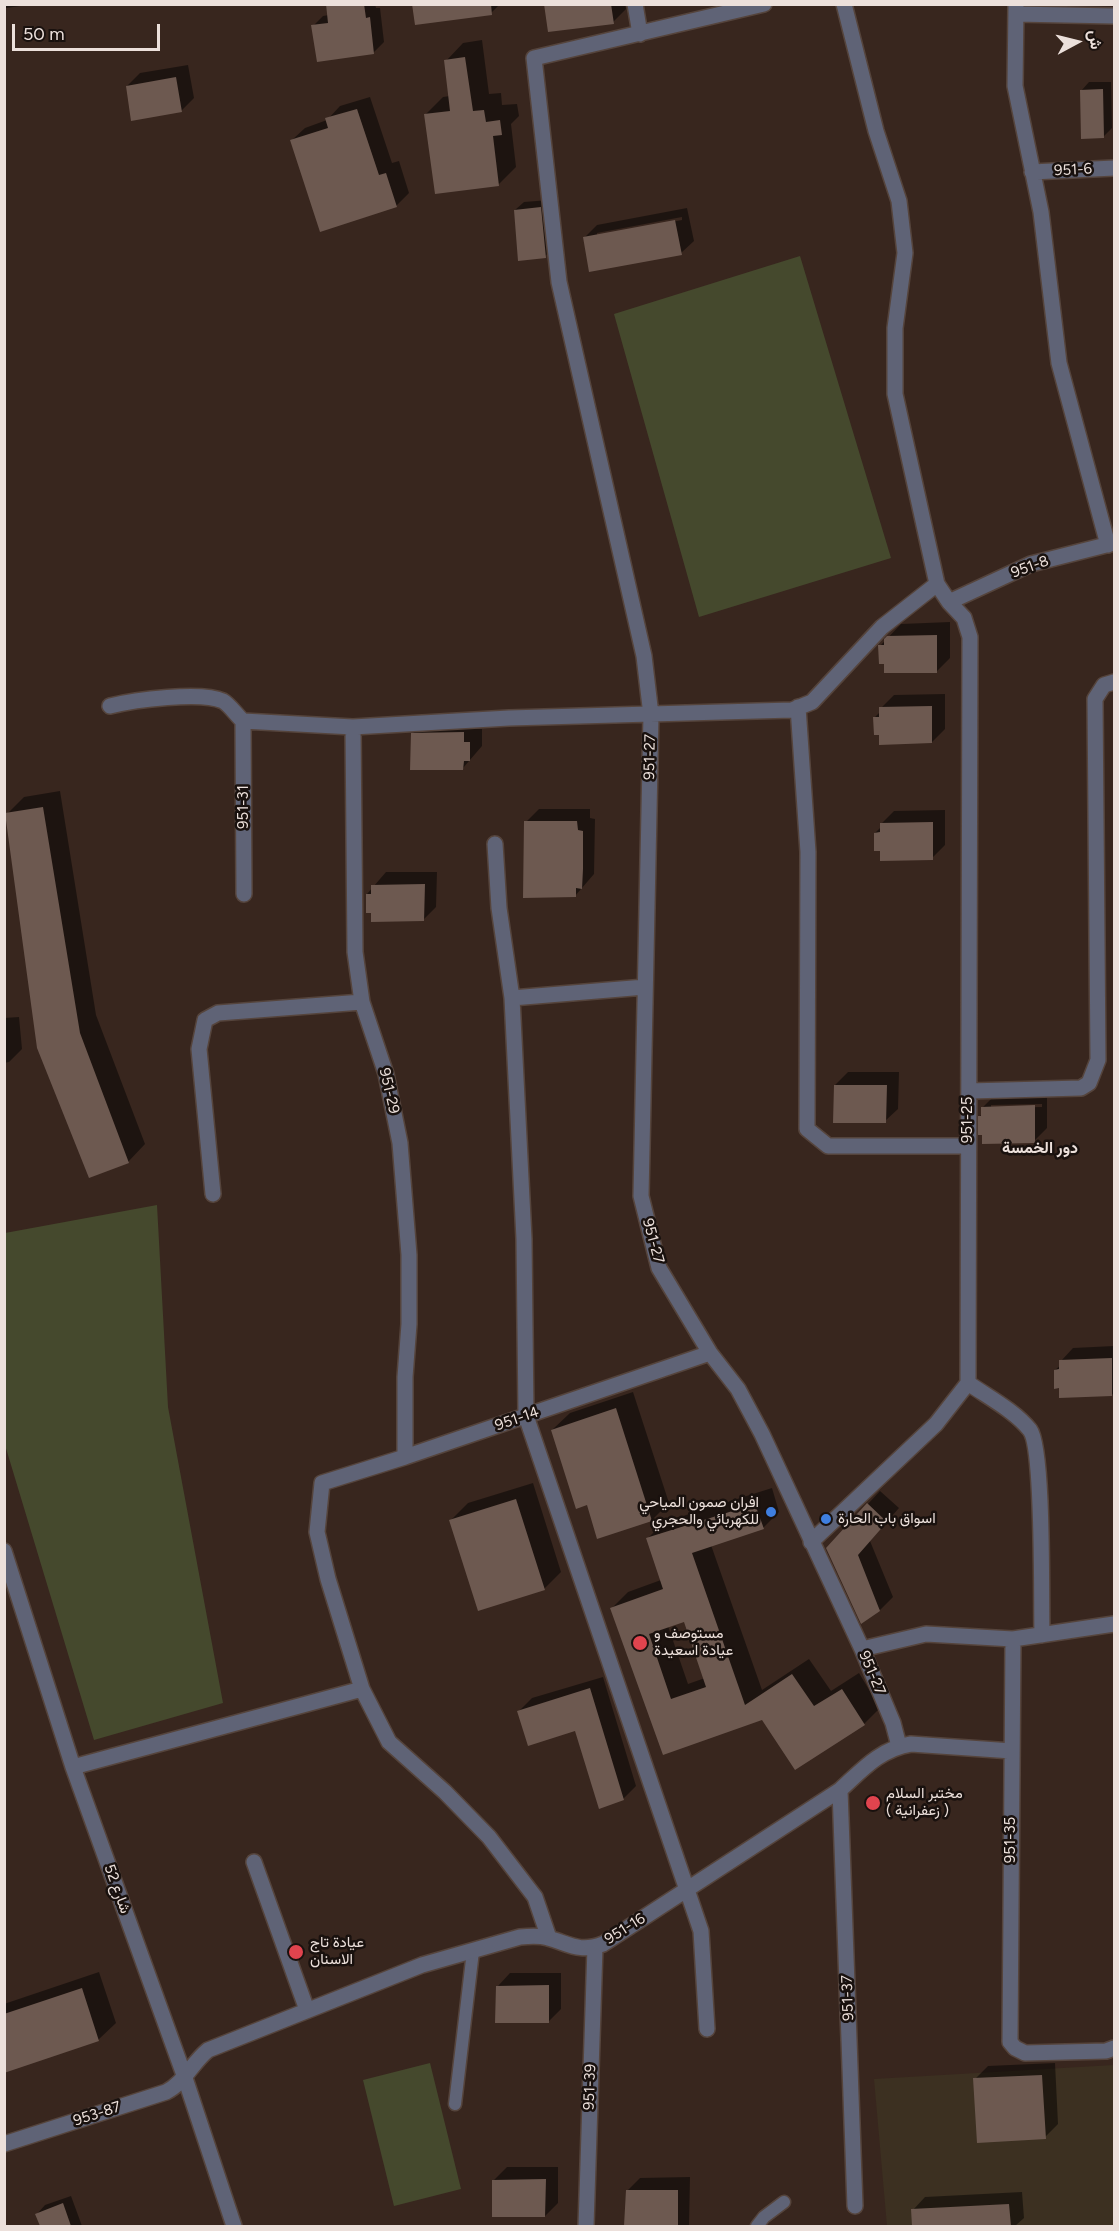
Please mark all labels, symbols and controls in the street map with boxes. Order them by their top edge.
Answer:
scale bar [15,12,164,50]
north arrow [1047,12,1107,72]
text: 50 m [23,23,65,45]
text: ش [1085,29,1106,50]
street label: 951-6 [1054,160,1092,180]
street label: 951-8 [1009,552,1051,582]
street label: 951-27 [641,734,659,780]
street label: 951-31 [235,785,253,829]
street label: 951-29 [375,1066,403,1116]
street label: 951-25 [959,1097,977,1143]
district label: دور الخمسة [1002,1138,1078,1158]
street label: 951-27 [638,1216,668,1266]
street label: 951-14 [493,1403,541,1435]
place label: افران صمون المياحي للكهربائي والحجري [639,1494,759,1529]
marker: افران صمون المياحي للكهربائي والحجري [764,1505,778,1519]
place label: اسواق باب الحارة [838,1510,936,1528]
marker: اسواق باب الحارة [819,1512,833,1526]
place label: مستوصف و عيادة اسعيدة [654,1625,733,1660]
marker: مستوصف و عيادة اسعيدة [631,1634,649,1652]
street label: 951-27 [855,1648,889,1698]
place label: مختبر السلام ( زعفرانية ) [886,1785,963,1820]
marker: مختبر السلام ( زعفرانية ) [864,1794,882,1812]
street label: 951-35 [1002,1817,1020,1863]
street label: شارع 52 [100,1862,134,1916]
street label: 951-16 [601,1910,649,1948]
place label: عيادة تاج الاسنان [310,1934,364,1969]
marker: عيادة تاج الاسنان [287,1943,305,1961]
street label: 951-37 [838,1975,858,2021]
street label: 951-39 [580,2064,600,2110]
street label: 953-87 [71,2098,123,2130]

